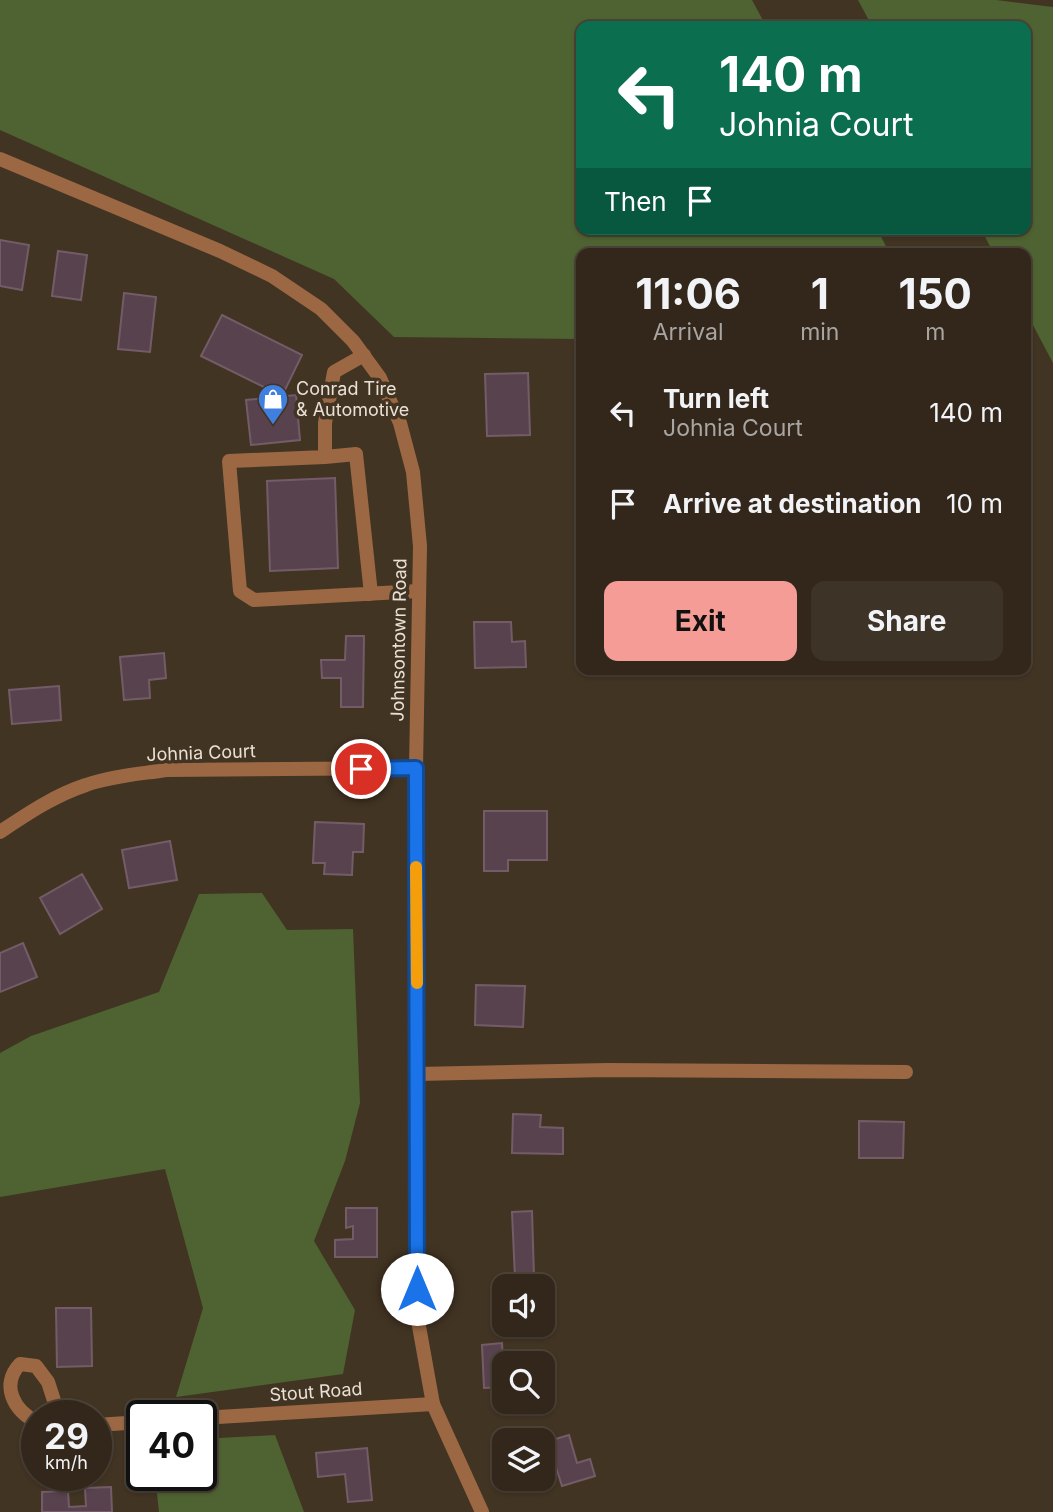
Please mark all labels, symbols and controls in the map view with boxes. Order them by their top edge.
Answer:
text: 140 m [719,45,863,104]
icon: left [604,49,695,140]
text: Johnia Court [719,105,914,144]
icon: arrive [681,182,719,220]
text: Then [604,186,667,217]
text: 11:06 [635,268,741,319]
text: 1 [811,268,829,319]
text: 150 [899,268,972,319]
text: Arrival [653,318,723,346]
text: min [800,318,839,346]
text: m [925,318,945,346]
place label: Conrad Tire & Automotive [296,378,409,420]
shop icon: Conrad Tire & Automotive [256,382,290,426]
text: Turn left [663,383,769,414]
icon: left [604,394,642,432]
text: 140 m [929,397,1003,428]
text: Johnia Court [663,414,803,442]
icon: arrive [604,485,642,523]
text: Arrive at destination [663,488,922,519]
text: 10 m [946,488,1003,519]
street label: Johnsontown Road [387,558,410,722]
button: Exit [604,581,797,661]
button: Share [811,581,1003,661]
pin [331,739,391,799]
street label: Johnia Court [146,740,256,765]
icon: arrive [342,750,380,788]
position arrow [380,1252,454,1326]
map controls [492,1274,555,1491]
button: sound [492,1274,555,1337]
button: search [492,1351,555,1414]
street label: Stout Road [269,1378,363,1405]
speed limit sign: 40 [126,1400,217,1491]
text: 29 [44,1415,89,1457]
button: layers [492,1428,555,1491]
text: km/h [45,1452,88,1473]

